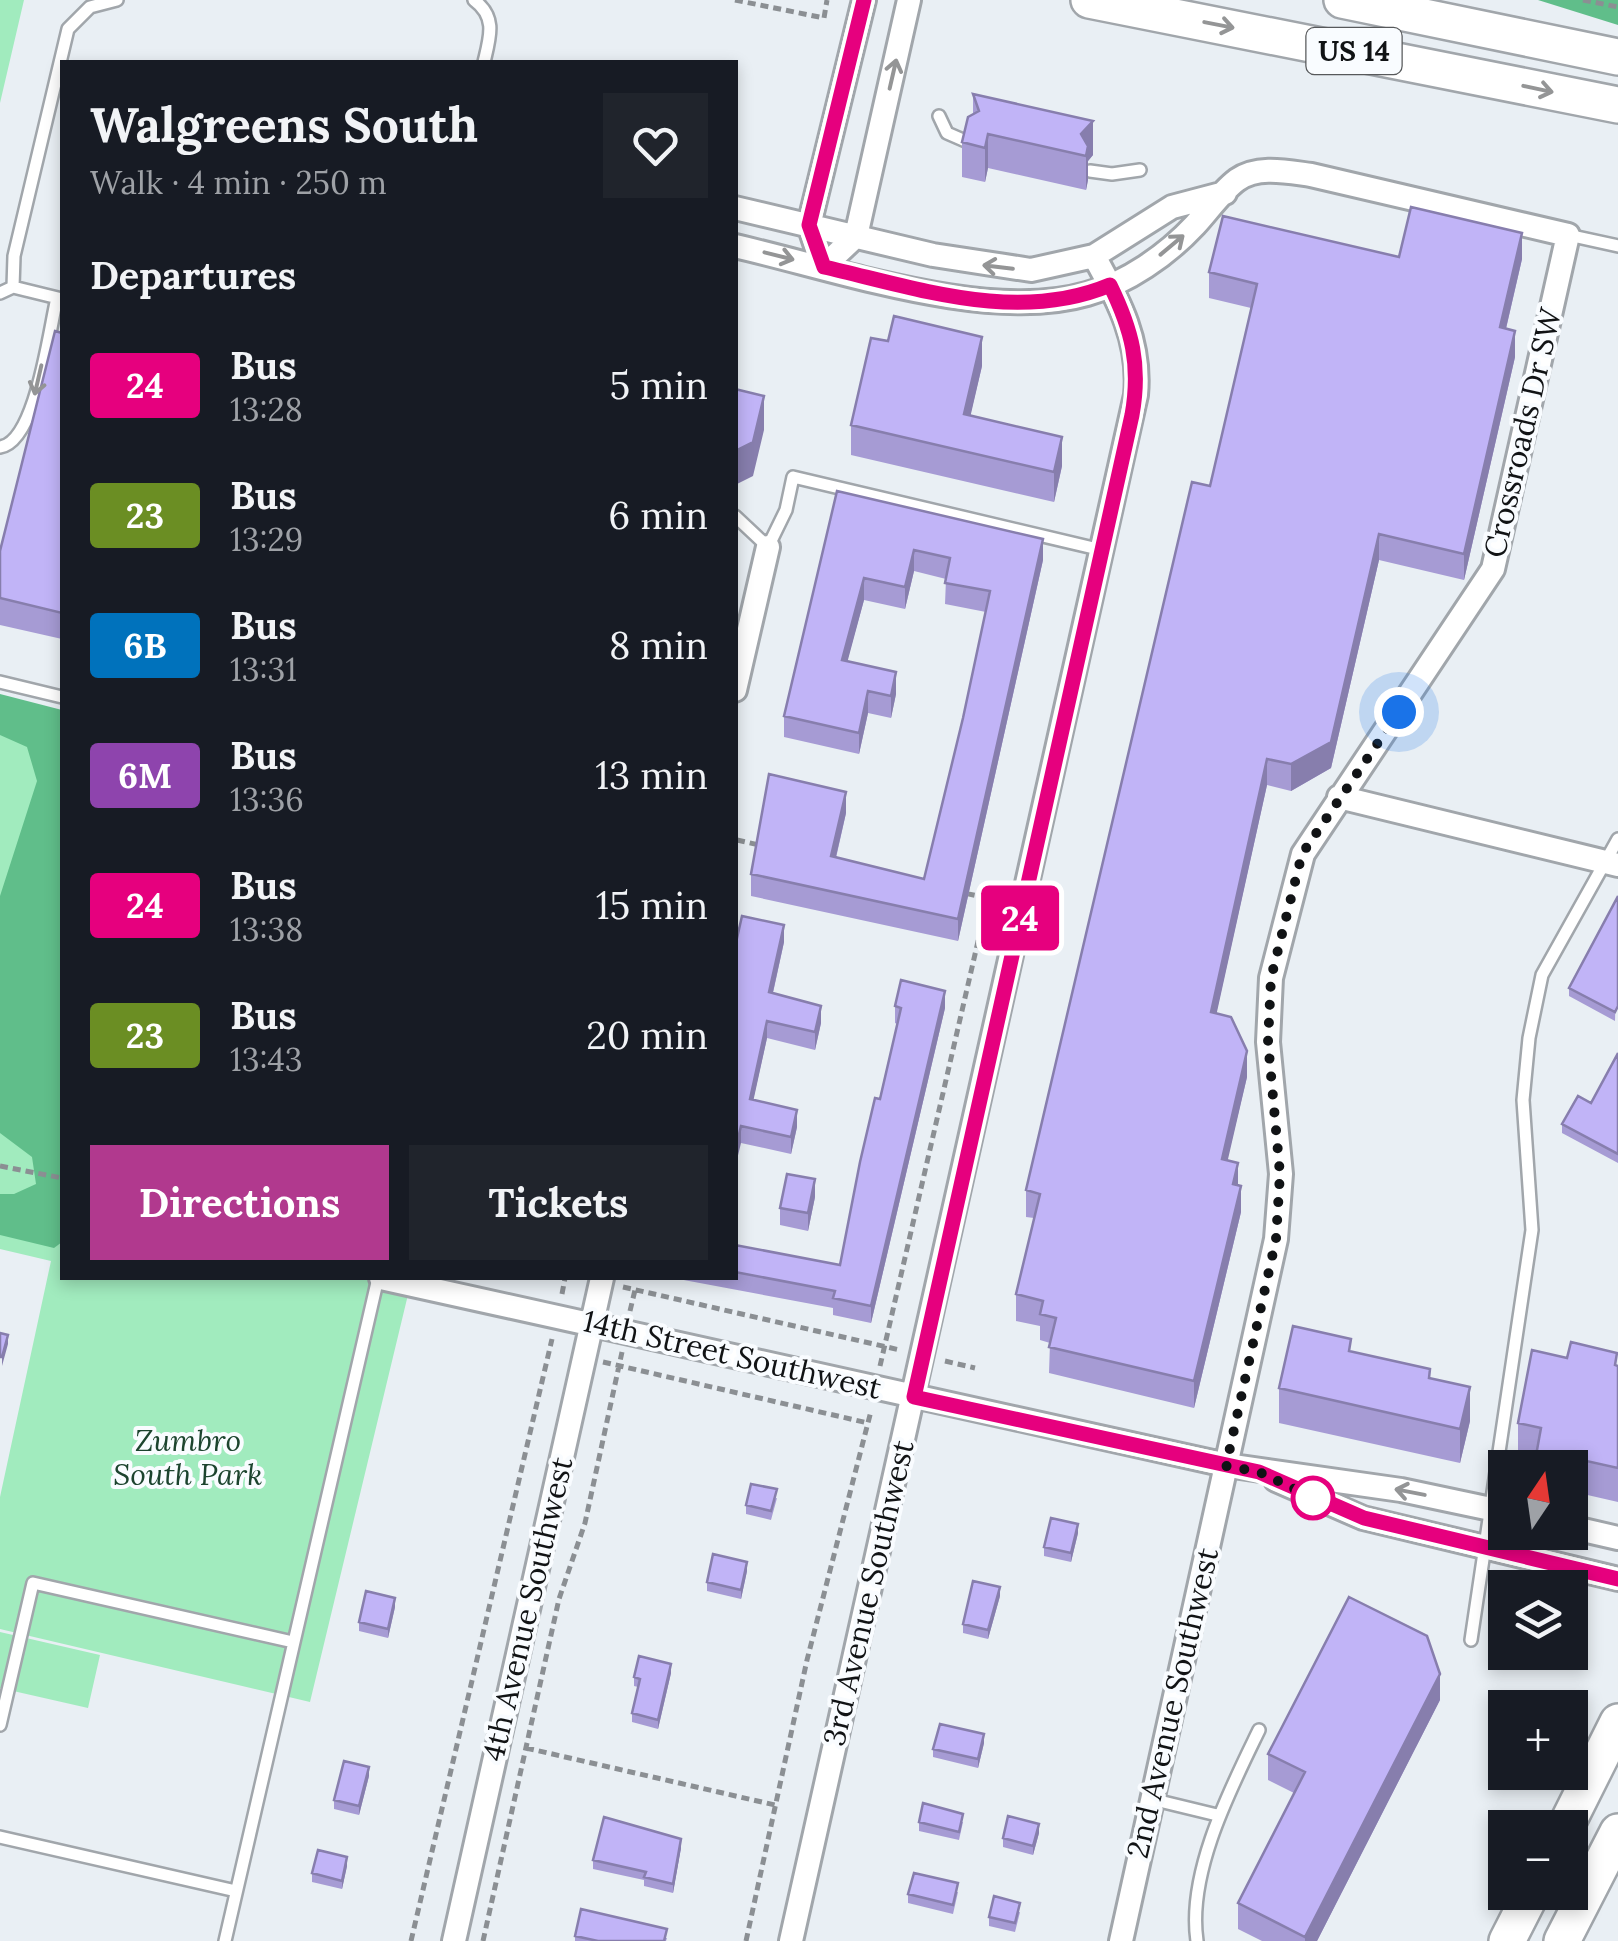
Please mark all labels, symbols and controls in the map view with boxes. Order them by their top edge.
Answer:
one-way arrow [1202,16,1235,35]
road number: US 14 [1306,28,1402,74]
one-way arrow [885,59,903,91]
one-way arrow [1521,80,1553,99]
button: heart [603,93,708,198]
text: Walgreens South [90,94,478,155]
text: Walk · 4 min · 250 m [90,162,387,203]
one-way arrow [1159,234,1185,256]
one-way arrow [763,248,794,267]
text: Departures [90,251,296,299]
one-way arrow [983,257,1015,275]
street label: Crossroads Dr SW [1475,303,1569,561]
text: Bus [230,341,297,389]
text: 5 min [610,361,708,409]
one-way arrow [28,363,46,395]
text: 24 [126,363,164,408]
text: 13:28 [230,389,303,430]
text: Bus [230,471,297,519]
text: 6 min [608,491,708,539]
text: 23 [126,493,164,538]
text: 13:29 [230,519,303,560]
text: Bus [230,601,297,649]
text: 8 min [609,621,708,669]
text: 6B [123,623,167,668]
text: 13:31 [230,649,297,690]
your location [1374,687,1424,737]
text: Bus [230,731,297,779]
text: 13 min [595,751,708,799]
text: 6M [118,753,172,798]
text: 13:36 [230,779,304,820]
text: Bus [230,861,297,909]
text: 15 min [596,881,708,929]
text: 24 [126,883,164,928]
line badge: 24 [975,886,1065,950]
text: 24 [1001,896,1039,941]
text: 13:38 [230,909,303,950]
text: Bus [230,991,297,1039]
text: 20 min [586,1011,708,1059]
text: 23 [126,1013,164,1058]
text: 13:43 [230,1039,303,1080]
button: Directions [90,1145,389,1260]
button: Tickets [409,1145,708,1260]
street label: 14th Street Southwest [579,1301,885,1407]
park label: Zumbro South Park [113,1421,263,1493]
street label: 3rd Avenue Southwest [814,1436,922,1749]
north arrow [1488,1450,1588,1550]
map controls [1488,1450,1588,1910]
street label: 4th Avenue Southwest [474,1453,581,1764]
unlabelled marker [1292,1477,1334,1519]
one-way arrow [1394,1482,1426,1501]
street label: 2nd Avenue Southwest [1118,1544,1226,1862]
button: layers [1488,1570,1588,1670]
button: + [1488,1690,1588,1790]
button: − [1488,1810,1588,1910]

